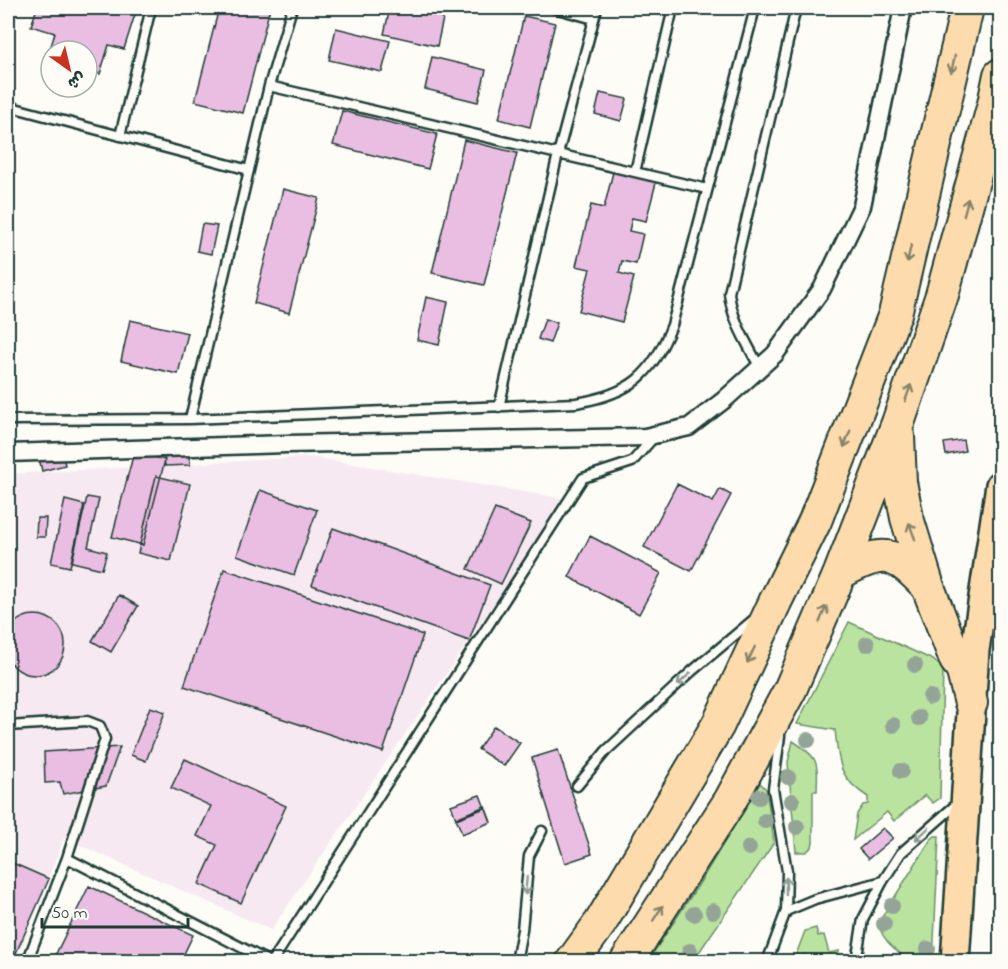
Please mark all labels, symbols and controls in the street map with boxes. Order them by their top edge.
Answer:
north arrow [39,39,99,99]
one-way arrow [947,55,959,74]
text: ش [62,65,90,95]
one-way arrow [961,198,972,217]
one-way arrow [902,245,914,264]
one-way arrow [904,384,915,403]
one-way arrow [841,429,852,448]
one-way arrow [905,522,916,541]
one-way arrow [818,605,829,623]
one-way arrow [744,646,756,664]
one-way arrow [677,672,692,686]
one-way arrow [914,827,929,841]
one-way arrow [520,876,531,896]
one-way arrow [780,876,792,896]
scale bar [42,891,188,929]
text: 50 m [51,901,88,927]
one-way arrow [652,905,664,922]

